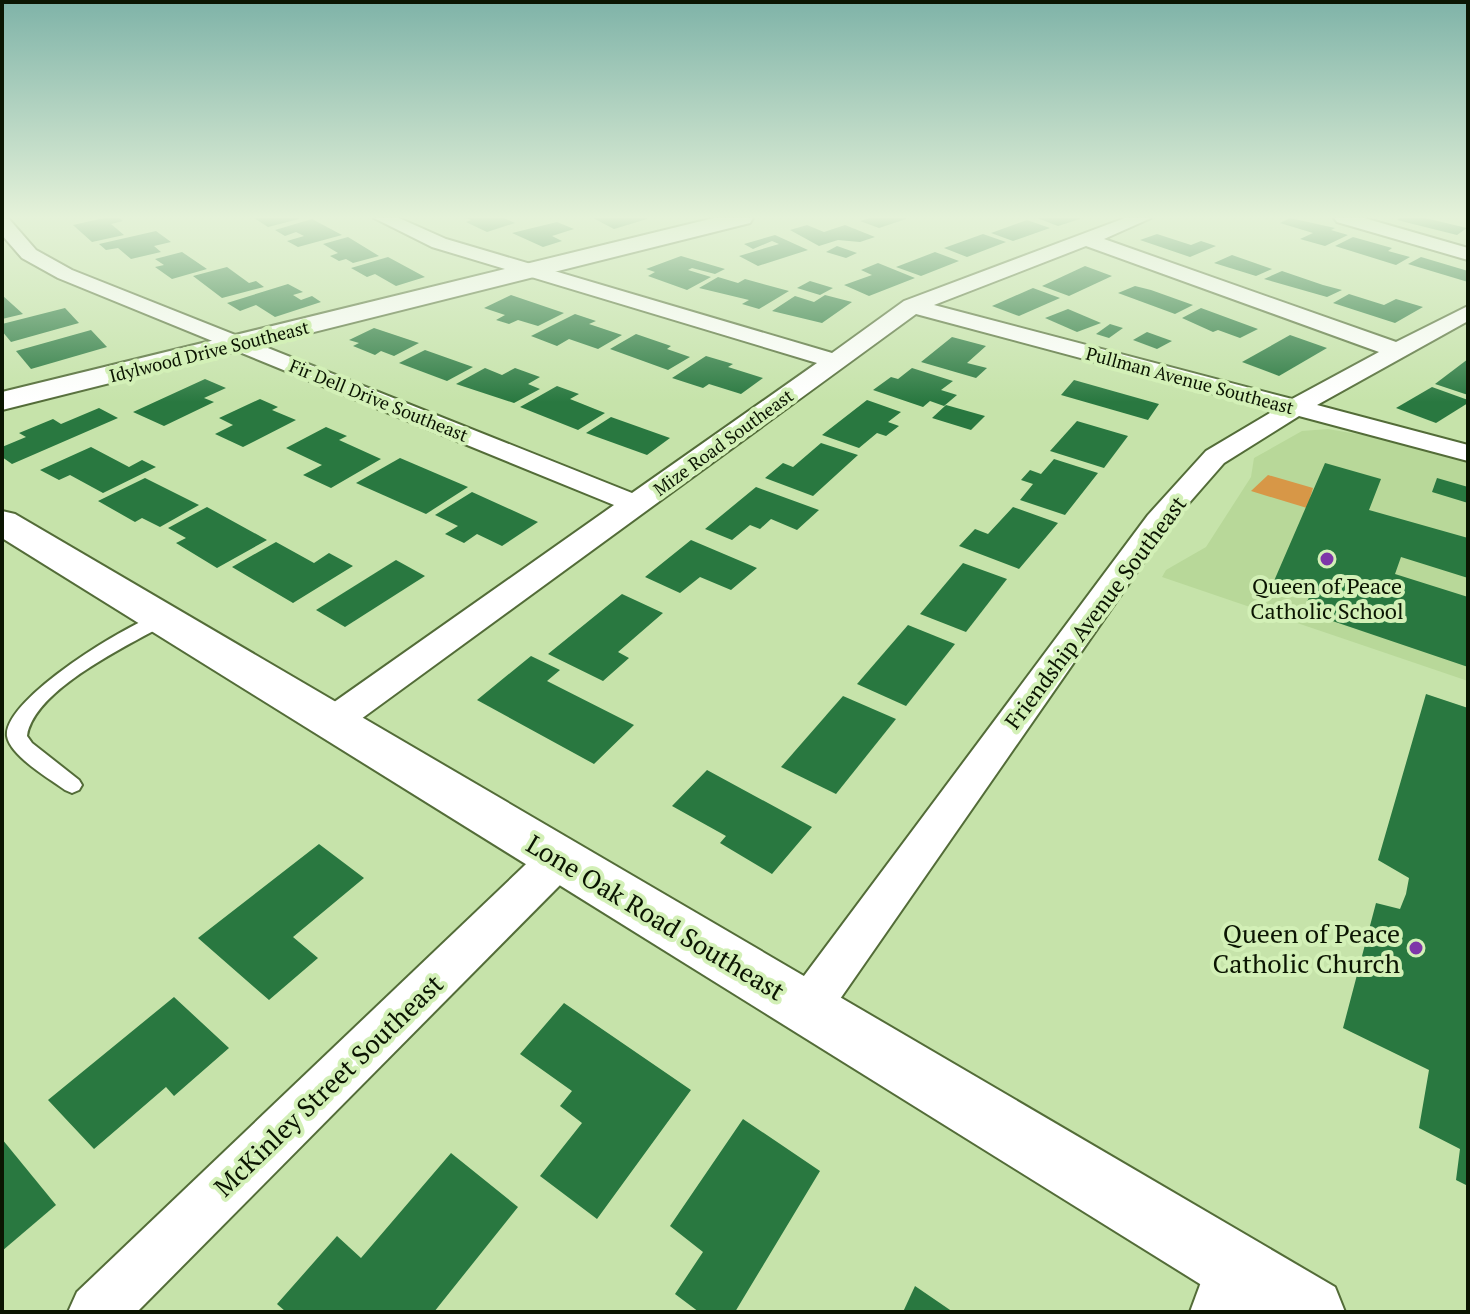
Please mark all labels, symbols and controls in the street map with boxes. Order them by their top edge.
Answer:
street label: Idylwood Drive Southeast [107,314,312,387]
street label: Pullman Avenue Southeast [1083,341,1297,419]
street label: Fir Dell Drive Southeast [286,353,472,447]
street label: Mize Road Southeast [648,383,798,501]
street label: Friendship Avenue Southeast [998,490,1192,734]
marker: Queen of Peace Catholic School [1318,550,1336,568]
place label: Queen of Peace Catholic School [1250,571,1404,625]
street label: Lone Oak Road Southeast [521,826,792,1008]
place label: Queen of Peace Catholic Church [1212,916,1400,980]
marker: Queen of Peace Catholic Church [1407,939,1425,957]
street label: McKinley Street Southeast [206,966,450,1203]

